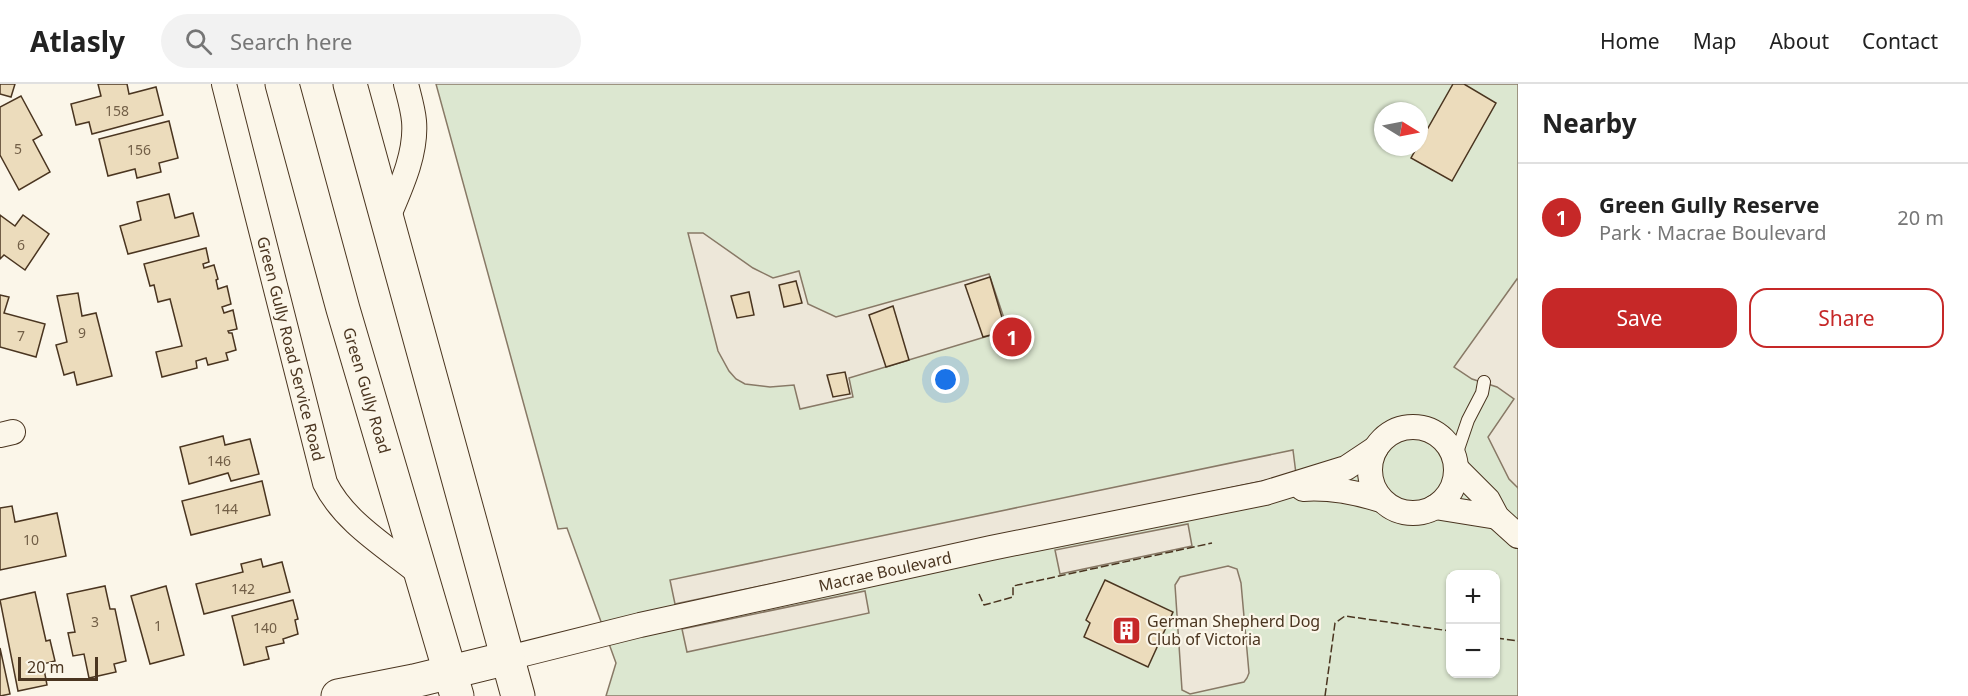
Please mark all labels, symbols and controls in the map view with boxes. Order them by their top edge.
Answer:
search box [161,14,581,68]
text: Atlasly [30,22,125,60]
icon: search [182,25,215,58]
text: Search here [230,26,352,56]
text: Home [1600,27,1660,55]
text: Map [1693,27,1736,55]
text: About [1769,27,1829,55]
text: Contact [1862,27,1938,55]
house number: 158 [105,101,129,120]
north arrow [1374,102,1428,156]
text: Nearby [1542,105,1637,141]
house number: 5 [14,139,22,158]
house number: 156 [127,140,151,159]
text: Green Gully Reserve [1599,189,1820,219]
text: 1 [1556,204,1567,231]
text: 20 m [1897,204,1944,231]
text: Park · Macrae Boulevard [1599,219,1827,246]
street label: Green Gully Road Service Road [252,234,330,463]
house number: 6 [17,235,25,254]
button: Save [1542,288,1737,348]
button: Share [1749,288,1944,348]
pin: 1 [992,314,1032,360]
house number: 9 [78,323,86,342]
street label: Green Gully Road [338,325,396,456]
house number: 7 [17,326,25,345]
your location [931,365,960,394]
house number: 146 [207,451,231,470]
house number: 144 [214,499,238,518]
house number: 10 [23,530,39,549]
street label: Macrae Boulevard [816,546,954,597]
map controls [1446,570,1500,678]
button: + [1446,570,1500,624]
house number: 142 [231,579,255,598]
place label: German Shepherd Dog Club of Victoria [1147,610,1320,650]
house number: 3 [91,612,99,631]
building icon: German Shepherd Dog Club of Victoria [1110,614,1142,646]
house number: 1 [154,616,162,635]
house number: 140 [253,618,277,637]
button: − [1446,624,1500,678]
scale bar [18,654,98,682]
text: 20 m [27,656,64,678]

